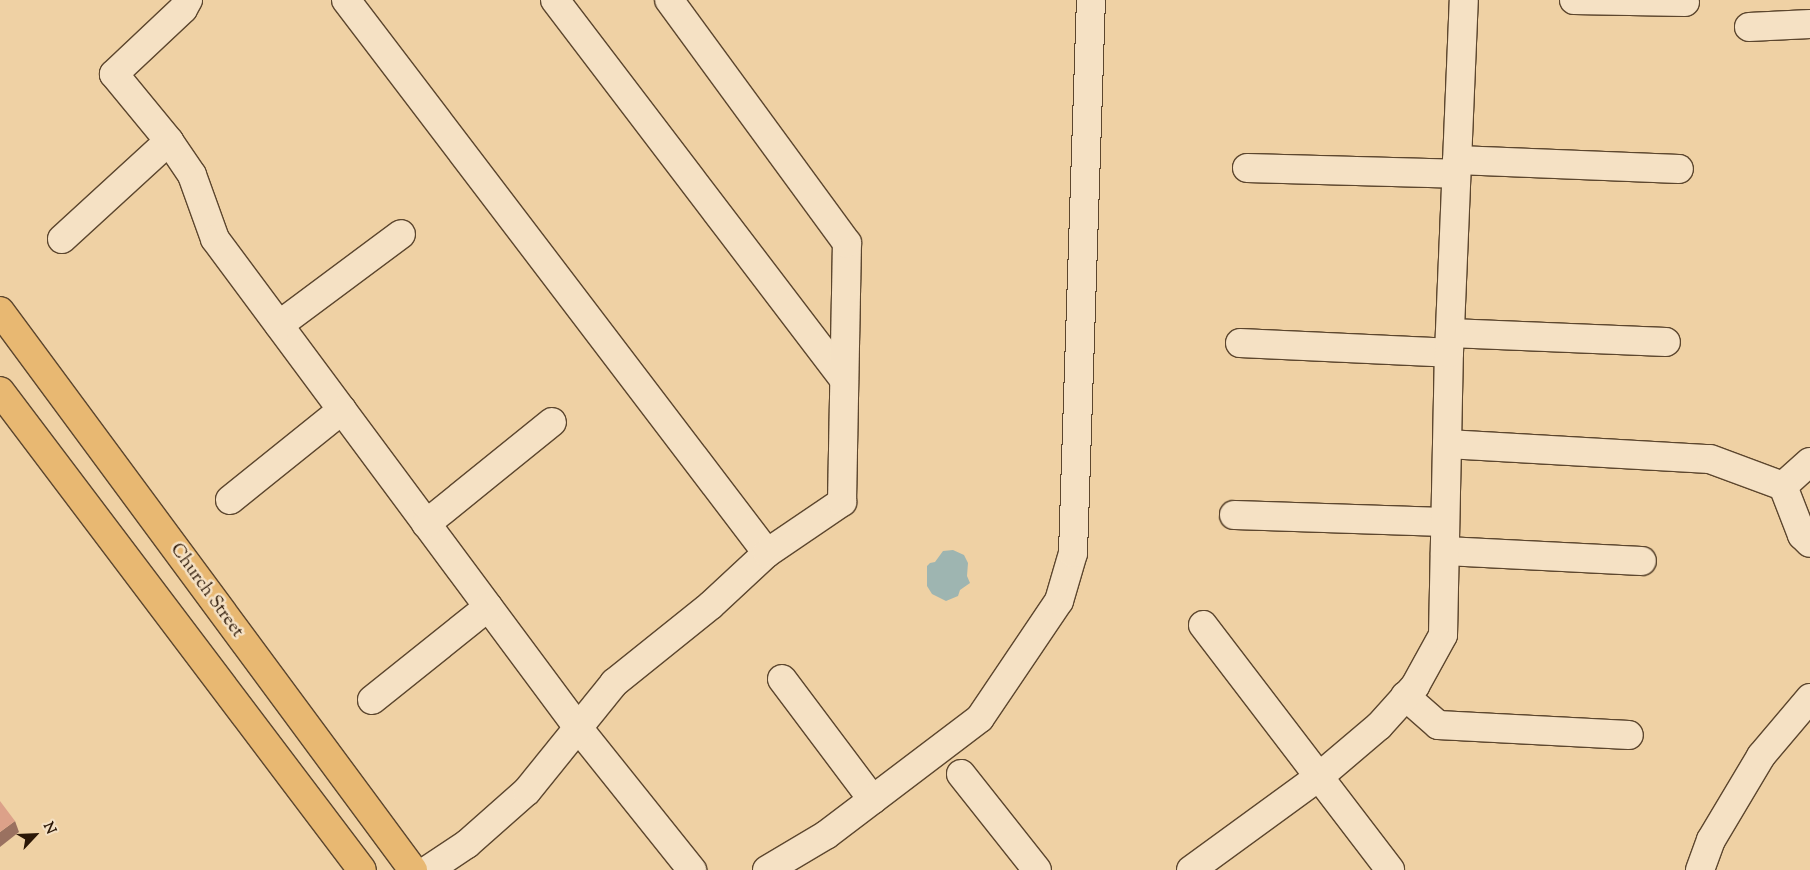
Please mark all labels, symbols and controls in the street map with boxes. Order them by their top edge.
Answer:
street label: Church Street [165,540,247,642]
north arrow [10,810,60,860]
text: N [37,819,60,838]

